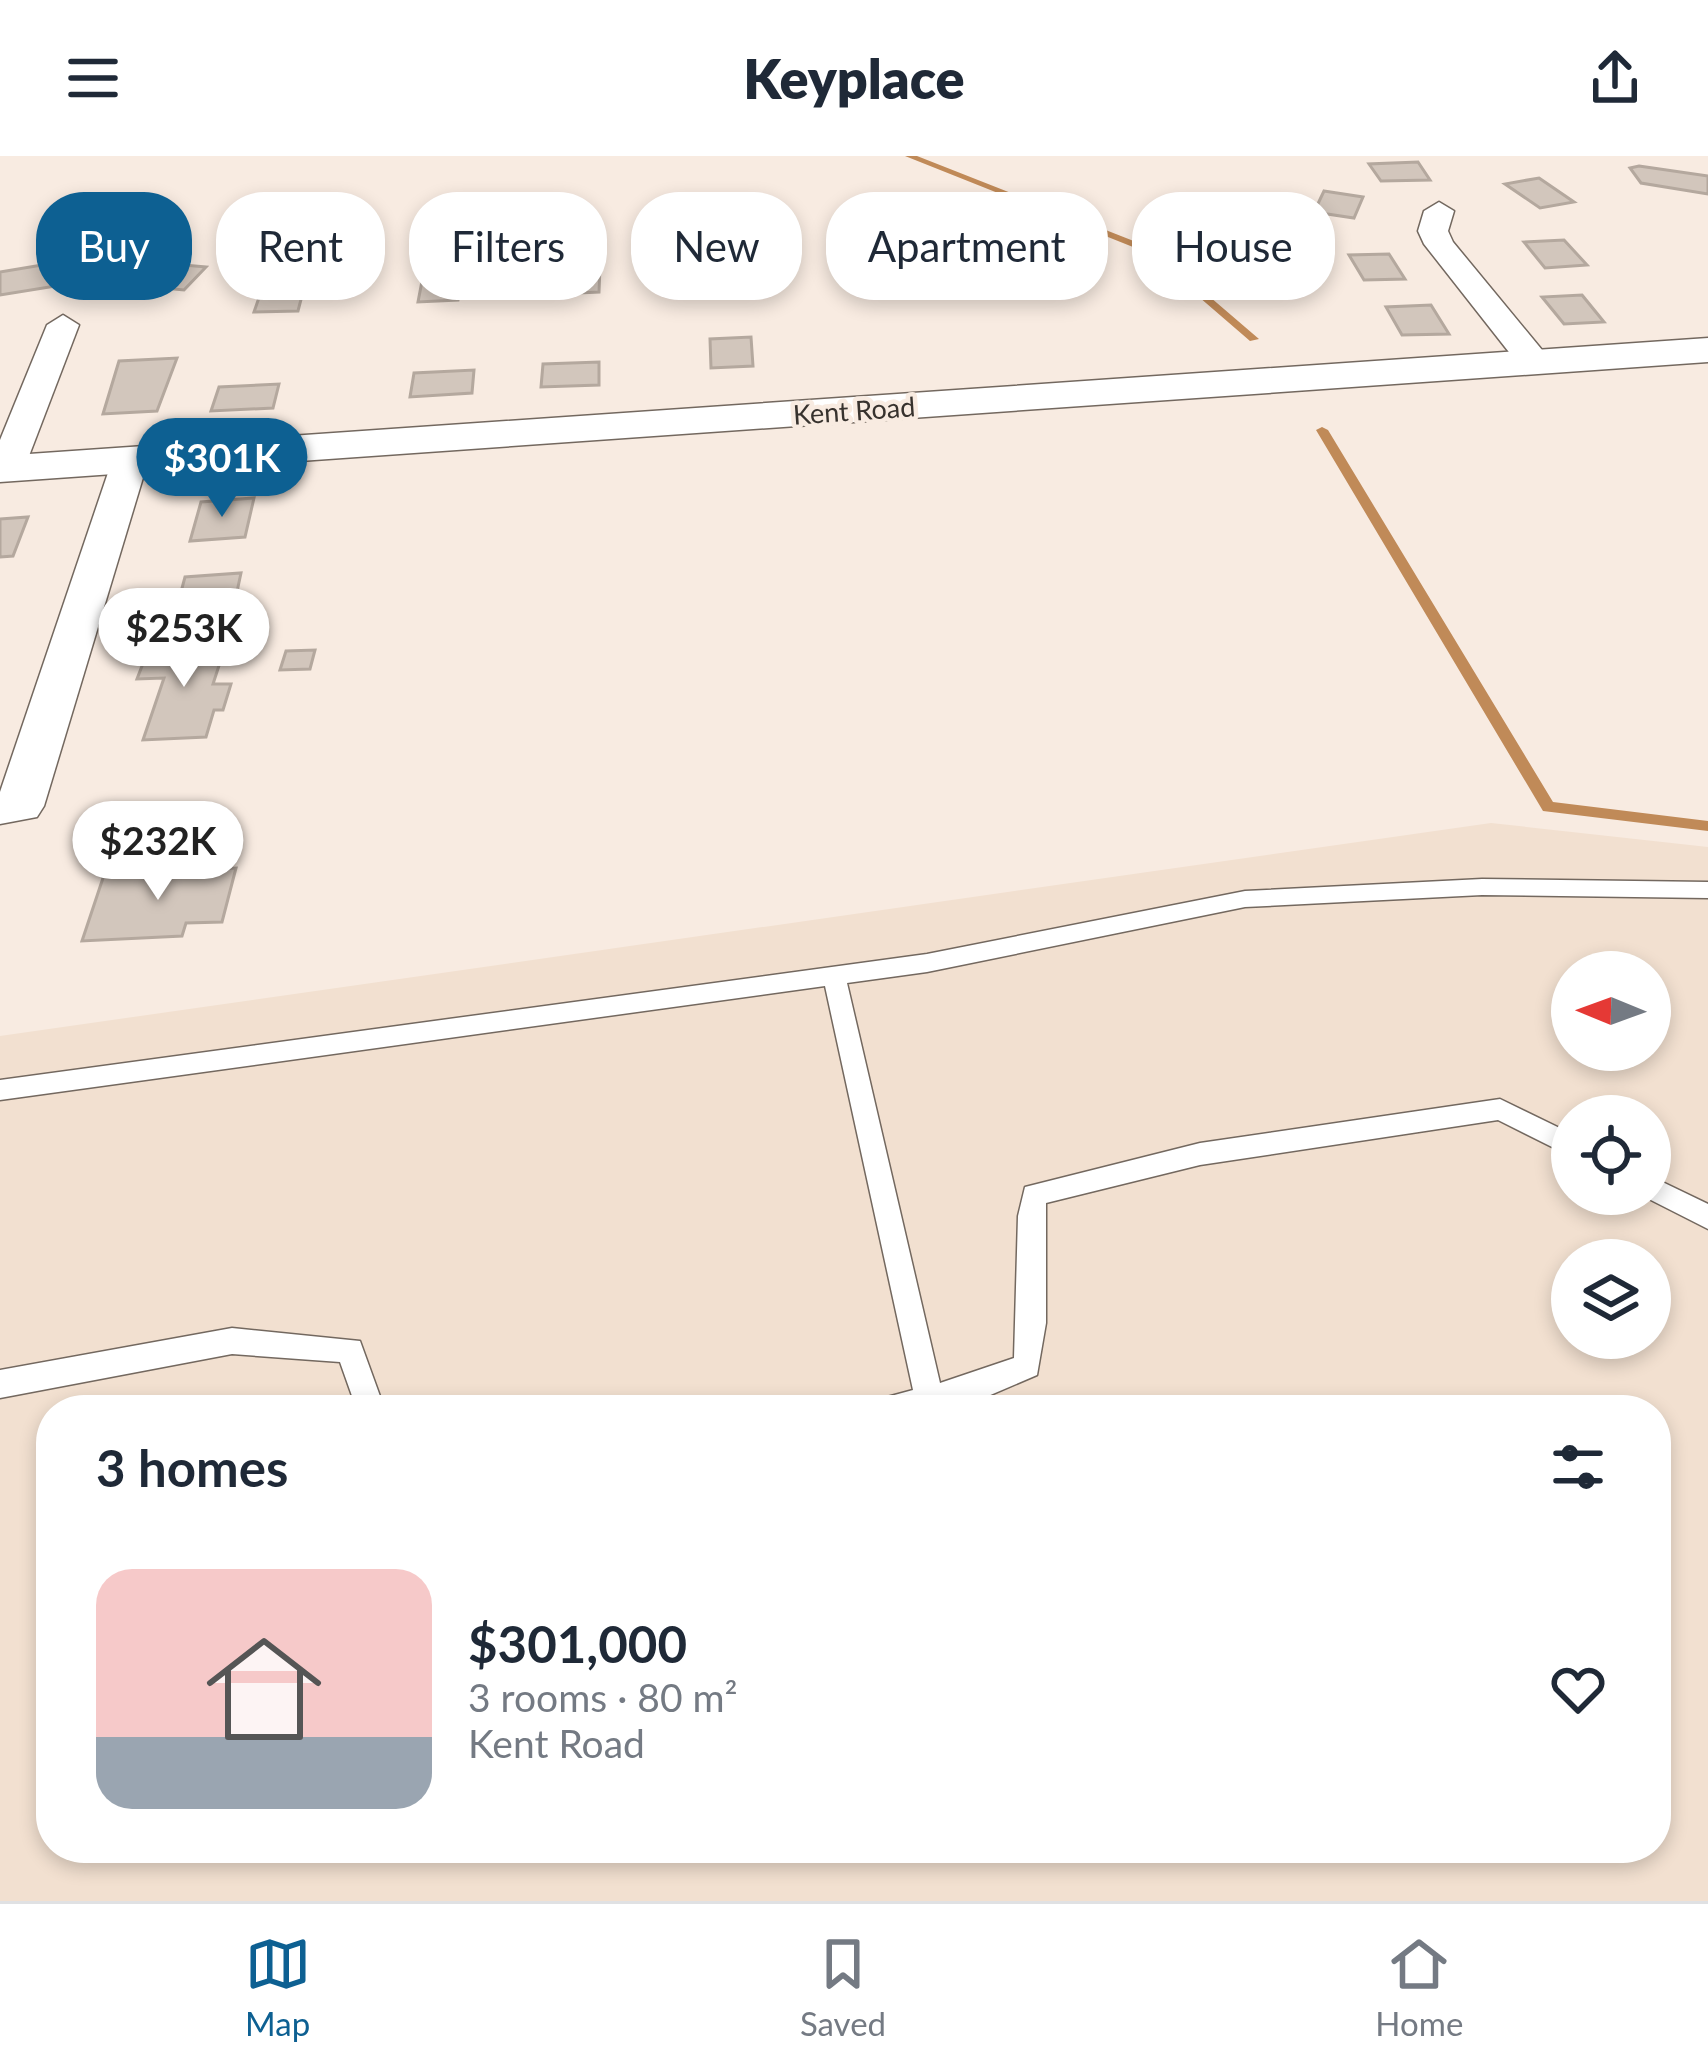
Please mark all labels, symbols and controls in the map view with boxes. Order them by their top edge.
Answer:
icon: menu [60,45,126,111]
icon: share [1582,45,1648,111]
text: Keyplace [743,46,965,111]
chip: Buy [36,192,192,300]
chip: Rent [216,192,385,300]
chip: Filters [409,192,607,300]
chip: New [631,192,802,300]
chip: Apartment [826,192,1108,300]
chip: House [1132,192,1335,300]
street label: Kent Road [792,389,916,431]
pin: $301K [138,418,306,520]
text: $301K [163,434,281,480]
pin: $253K [100,588,268,690]
text: $253K [125,604,243,650]
pin: $232K [74,801,242,903]
text: $232K [99,817,217,863]
north arrow [1551,951,1671,1071]
map controls [1551,951,1671,1359]
button: locate [1551,1095,1671,1215]
button: layers [1551,1239,1671,1359]
icon: filters [1545,1434,1611,1500]
text: 3 homes [96,1437,288,1498]
text: $301,000 [468,1613,687,1674]
icon: home [192,1617,336,1761]
icon: heart [1545,1656,1611,1722]
text: 3 rooms · 80 m² [468,1674,738,1720]
text: Kent Road [468,1720,645,1766]
tab: Map [245,1931,311,2043]
tab: Saved [800,1931,886,2043]
tab: Home [1375,1931,1463,2043]

